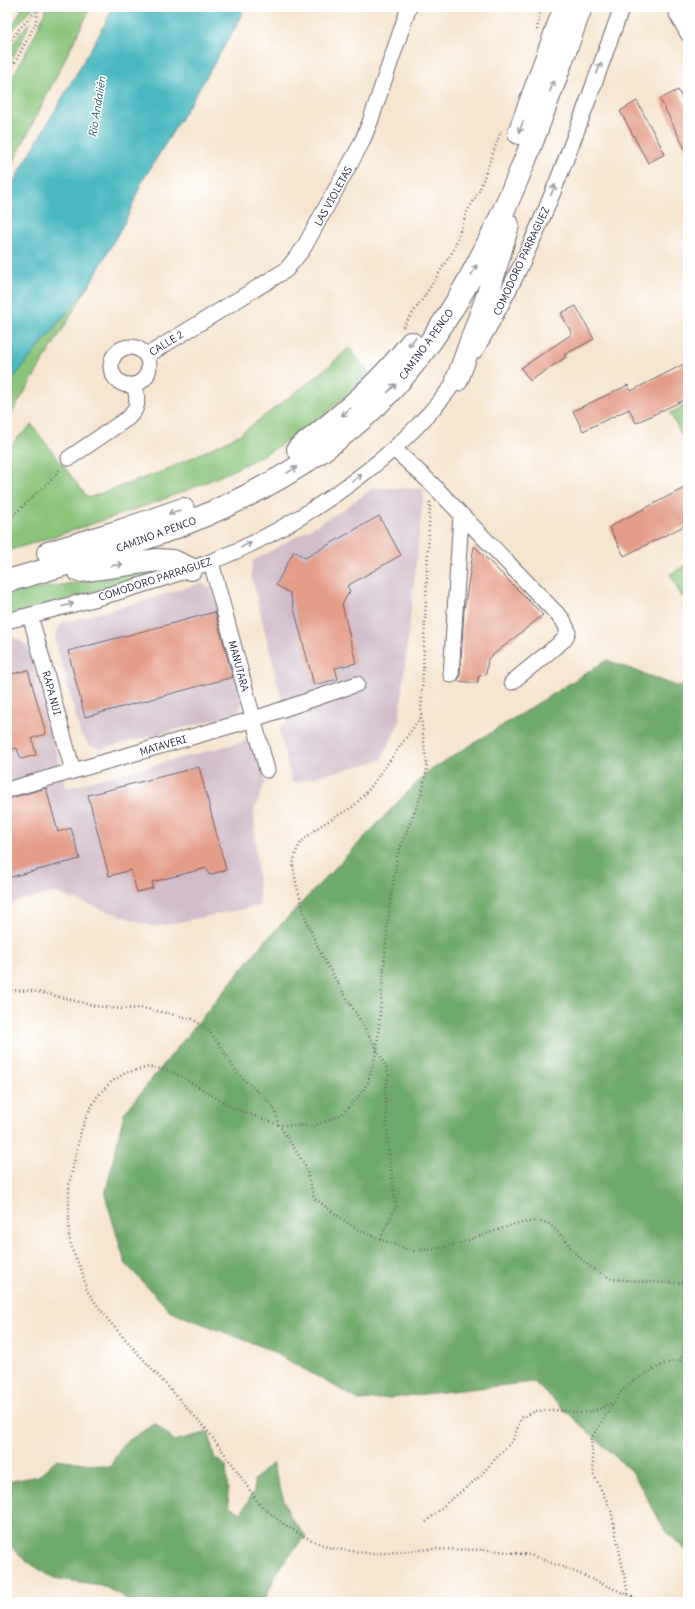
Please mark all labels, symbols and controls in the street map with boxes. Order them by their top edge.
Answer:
one-way arrow [596,63,604,75]
water label: Río Andalién [85,75,109,139]
one-way arrow [549,80,557,92]
one-way arrow [517,120,525,132]
street label: LAS VIOLETAS [312,164,355,228]
one-way arrow [550,184,558,196]
street label: COMODORO PARRAGUEZ [491,205,552,317]
one-way arrow [471,265,479,277]
street label: CAMINO A PENCO [396,306,457,382]
street label: CALLE 2 [147,328,186,359]
one-way arrow [408,336,416,347]
one-way arrow [388,383,397,393]
one-way arrow [340,407,351,416]
one-way arrow [286,466,297,474]
one-way arrow [352,474,363,482]
one-way arrow [169,509,181,517]
street label: CAMINO A PENCO [114,514,198,555]
one-way arrow [240,541,252,548]
street label: COMODORO PARRAGUEZ [97,555,214,604]
one-way arrow [110,562,123,569]
one-way arrow [61,601,74,608]
street label: MANUTARA [225,639,252,694]
street label: RAPA NUI [39,670,64,717]
street label: MATAVERI [138,733,188,758]

